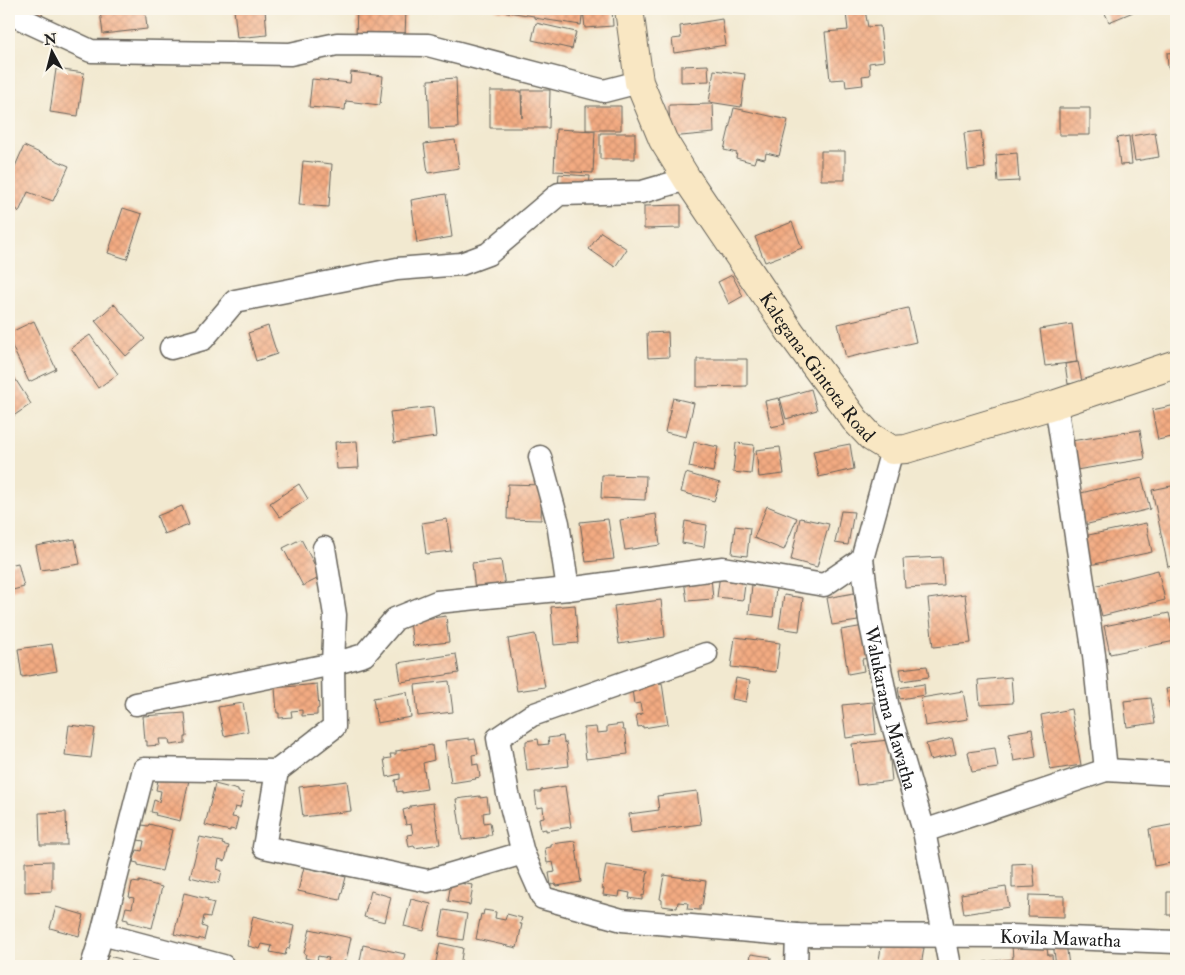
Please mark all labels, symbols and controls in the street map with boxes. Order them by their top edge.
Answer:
north arrow [28,28,78,78]
text: N [42,30,58,49]
street label: Kalegana-Gintota Road [754,288,881,448]
street label: Walukarama Mawatha [858,623,922,793]
street label: Kovila Mawatha [1000,925,1122,953]

